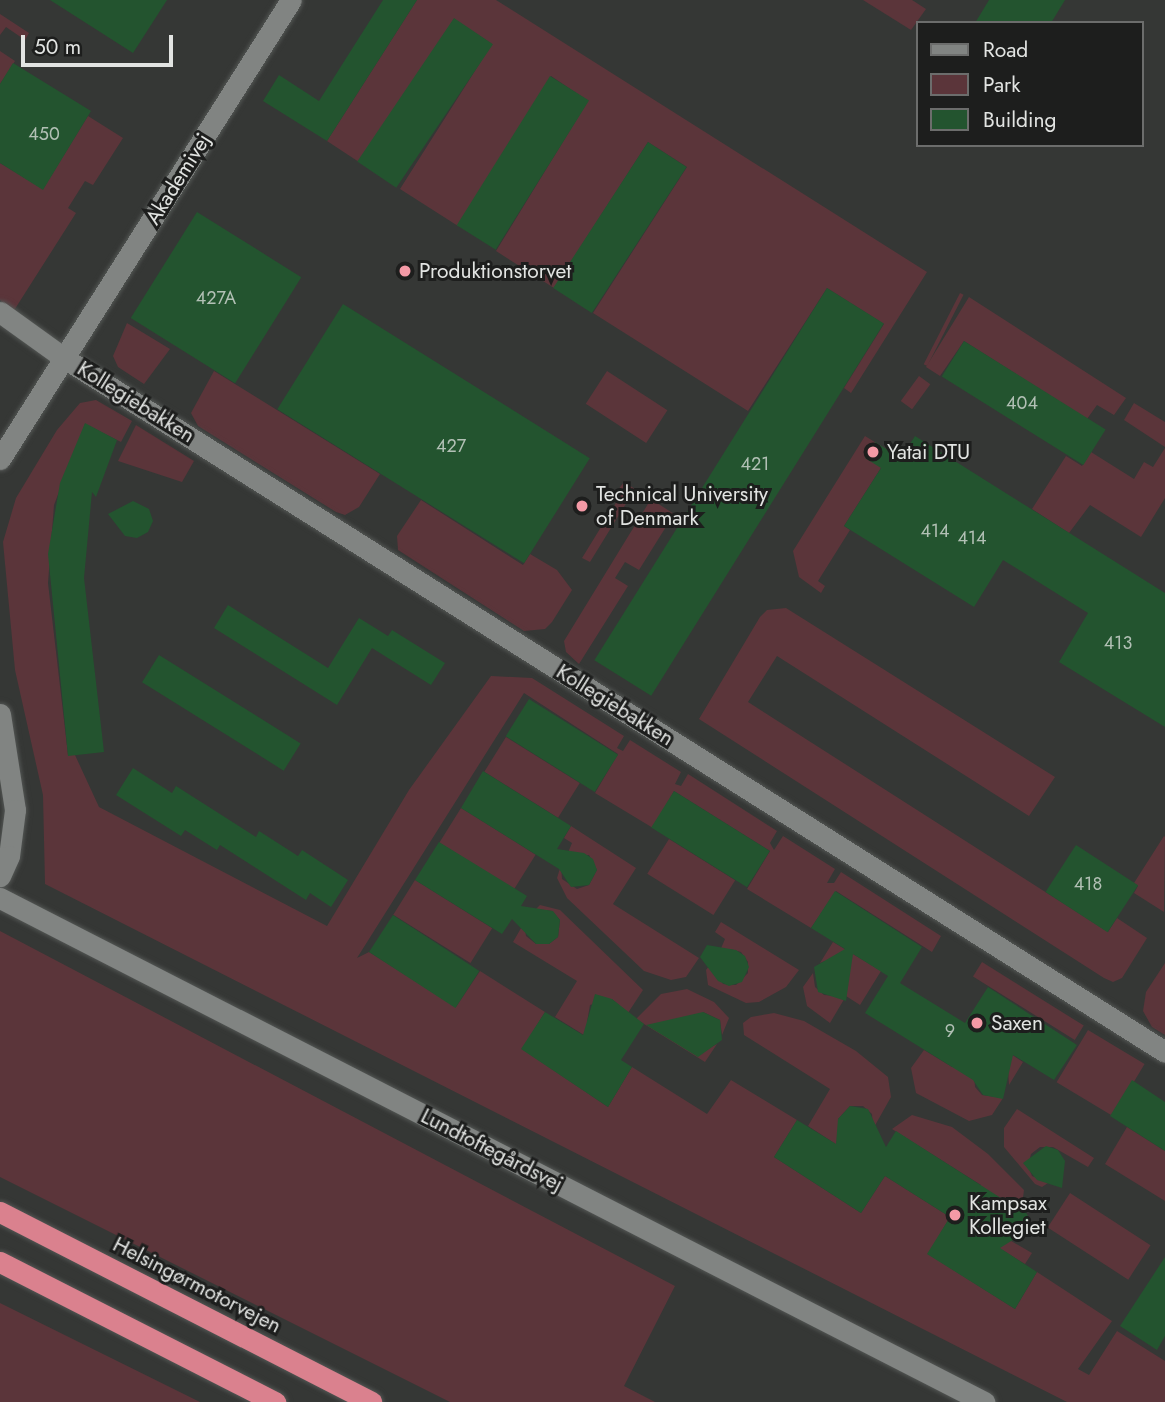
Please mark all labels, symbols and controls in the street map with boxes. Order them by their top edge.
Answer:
scale bar [24,21,177,65]
legend [916,21,1144,147]
text: 50 m [34,32,81,62]
text: Road [983,35,1028,65]
text: Park [983,70,1020,100]
text: Building [983,105,1056,135]
house number: 450 [28,123,60,145]
street label: Akademivej [140,129,216,229]
place label: Produktionstorvet [419,258,571,284]
marker: Produktionstorvet [397,263,413,279]
house number: 427A [196,287,236,309]
street label: Kollegiebakken [73,356,199,448]
house number: 404 [1006,392,1038,414]
house number: 427 [436,435,466,457]
place label: Yatai DTU [887,439,970,465]
marker: Yatai DTU [865,444,881,460]
house number: 421 [741,453,769,475]
place label: Technical University of Denmark [596,481,768,531]
marker: Technical University of Denmark [574,498,590,514]
house number: 414 [920,520,950,542]
house number: 414 [957,527,987,549]
house number: 413 [1104,632,1132,654]
street label: Kollegiebakken [552,659,678,751]
house number: 418 [1074,873,1102,895]
place label: Saxen [991,1010,1043,1036]
marker: Saxen [969,1015,985,1031]
house number: 9 [945,1020,955,1042]
street label: Lundtoftegårdsvej [417,1103,567,1197]
place label: Kampsax Kollegiet [969,1190,1047,1240]
marker: Kampsax Kollegiet [947,1207,963,1223]
street label: Helsingørmotorvejen [109,1232,285,1338]

